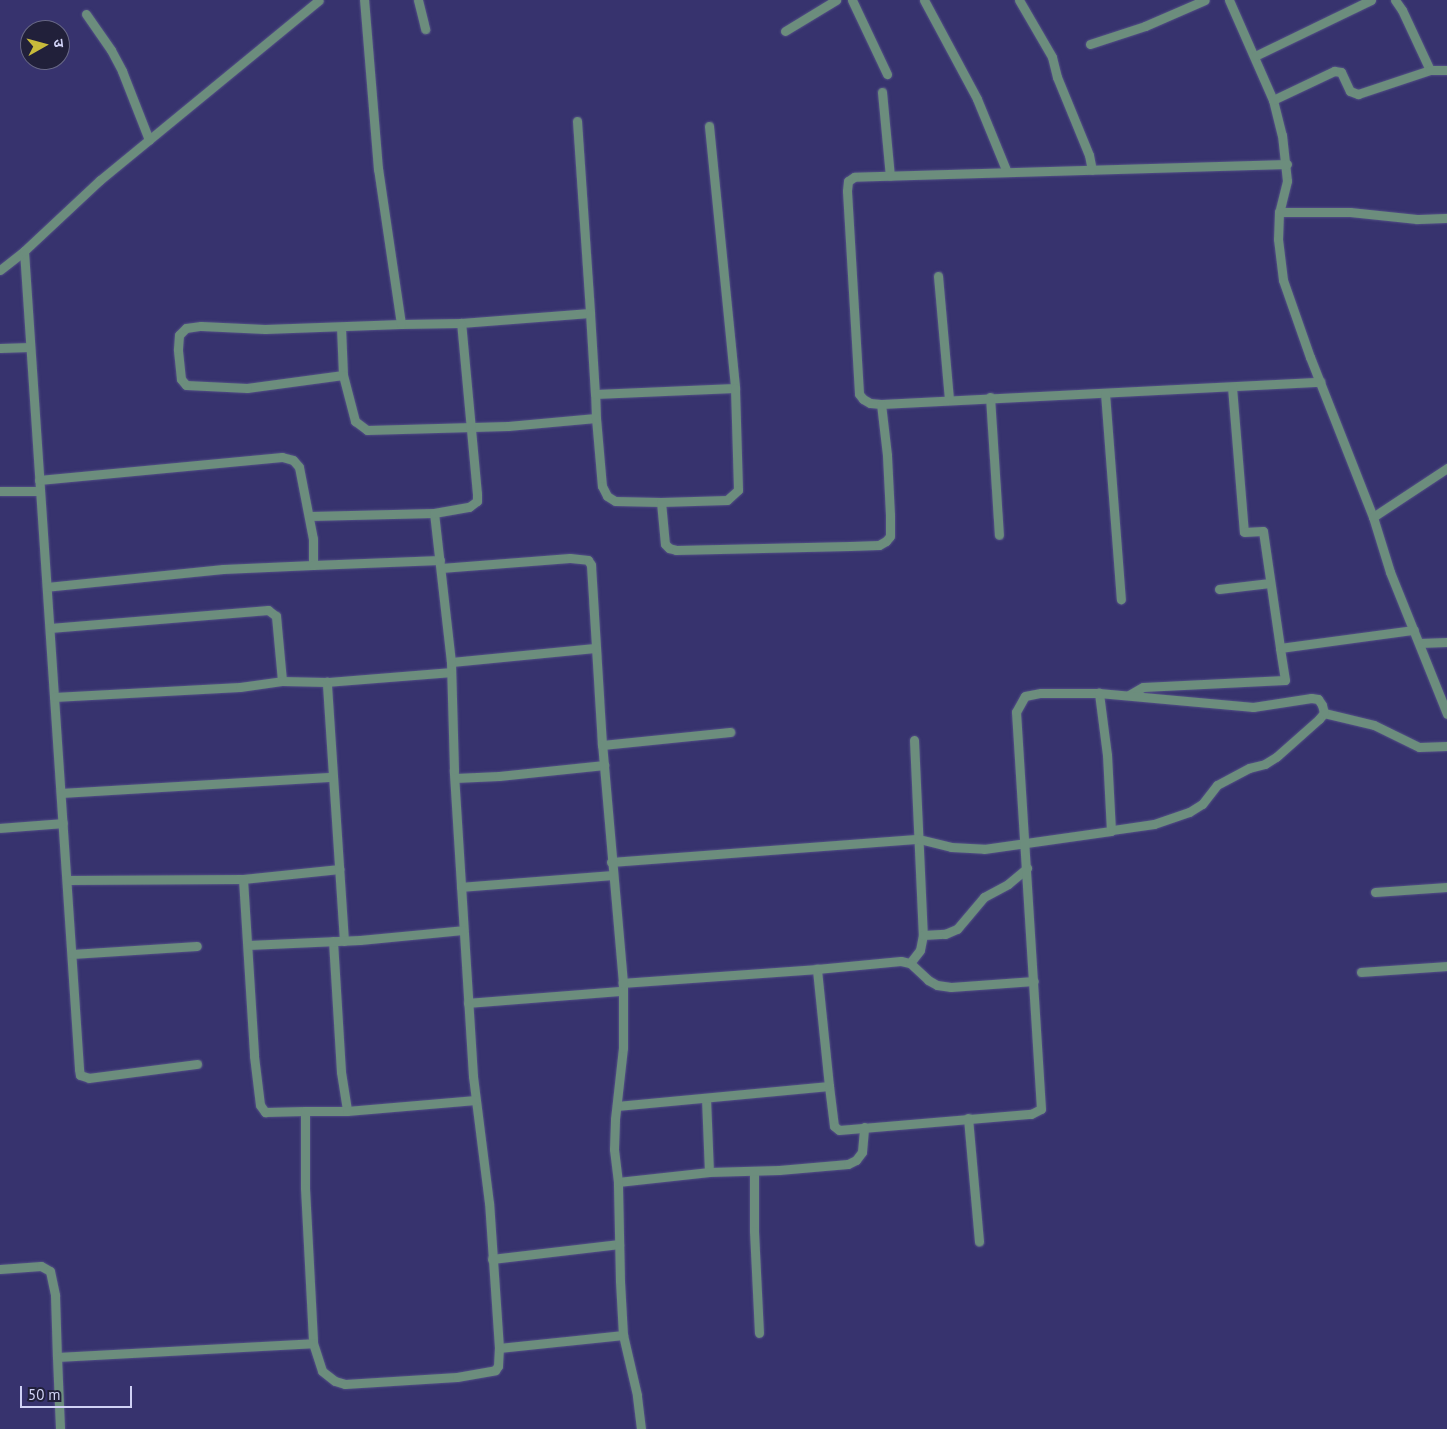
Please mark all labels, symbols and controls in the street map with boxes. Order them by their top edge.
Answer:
north arrow [20,20,70,70]
text: उ [49,38,68,48]
scale bar [22,1376,135,1408]
text: 50 m [28,1385,61,1404]

